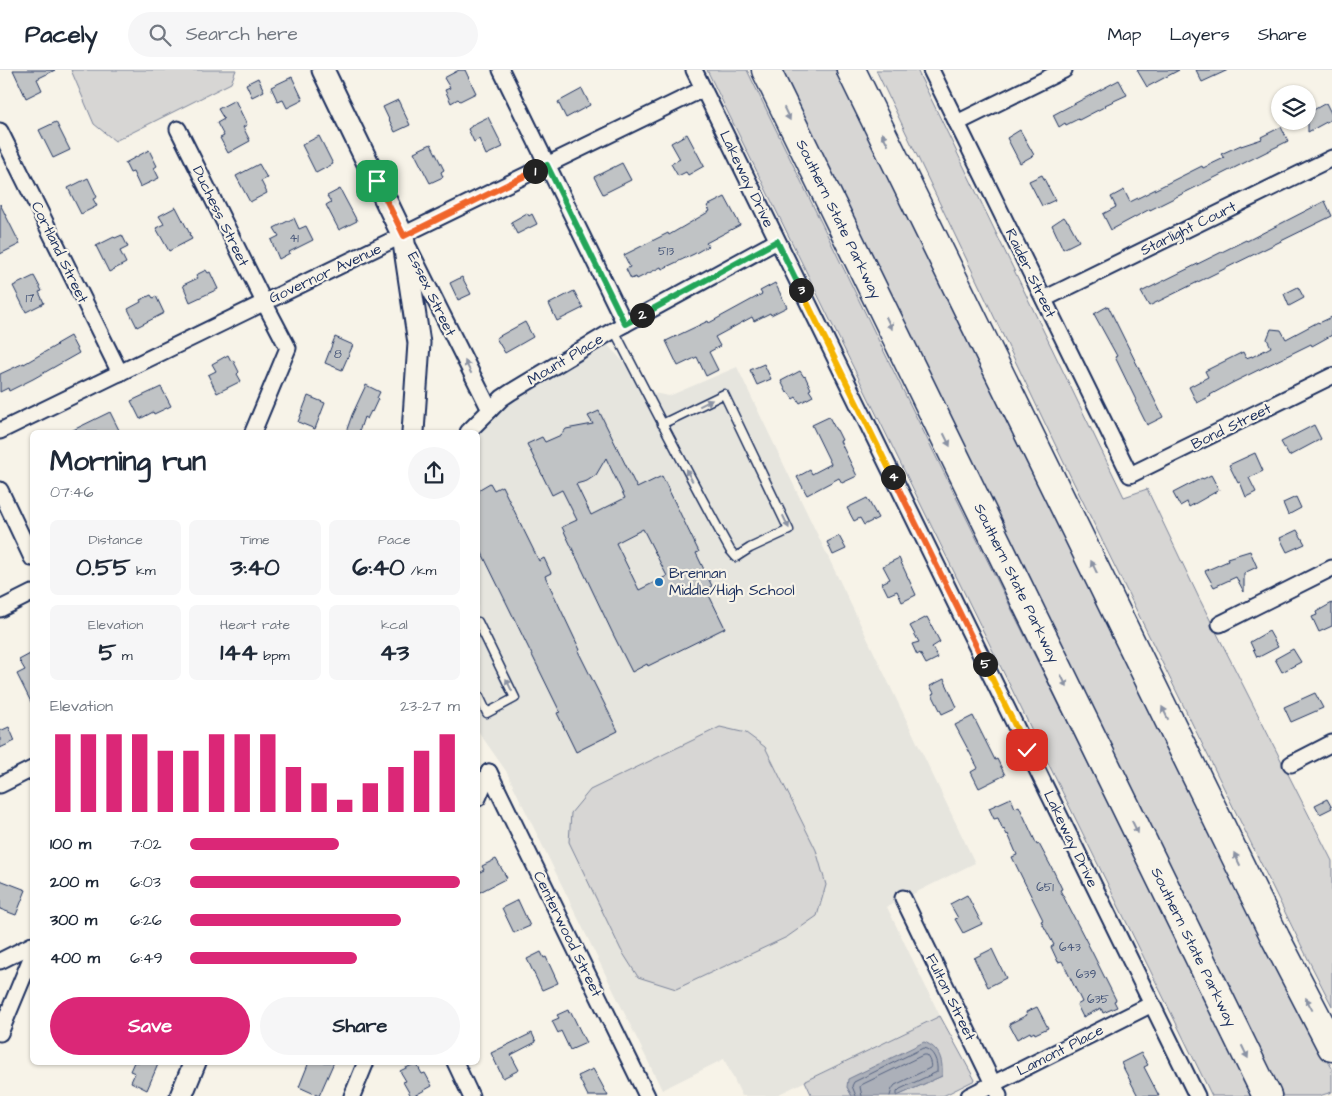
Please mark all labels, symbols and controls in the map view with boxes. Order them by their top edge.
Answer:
search box [128,12,478,57]
text: Pacely [25,18,98,52]
icon: search [146,21,174,49]
text: Search here [186,21,298,48]
text: Map [1107,22,1141,47]
text: Layers [1169,22,1230,47]
text: Share [1258,22,1307,47]
map controls [1271,85,1316,130]
button: layers [1271,85,1316,130]
one-way arrow [783,107,791,121]
street label: Lakeway Drive [713,127,779,232]
one-way arrow [881,132,889,146]
street label: Southern State Parkway [790,136,886,303]
pin: 1 [522,158,548,184]
pin [356,160,398,202]
text: 1 [535,161,536,181]
street label: Duchess Street [187,162,254,270]
icon: arrive [363,167,391,195]
street label: Starlight Court [1137,196,1240,262]
street label: Cortland Street [26,198,93,307]
street label: Raider Street [1000,225,1061,321]
house number: 41 [289,230,299,247]
street label: Governor Avenue [266,238,385,309]
house number: 513 [658,243,674,260]
street label: Essex Street [402,249,461,340]
pin: 3 [788,278,814,302]
text: 3 [798,280,805,300]
house number: 17 [26,290,35,307]
pin: 2 [630,302,654,328]
text: 2 [638,305,647,325]
one-way arrow [885,315,894,330]
street label: Mount Place [523,328,607,390]
house number: 8 [334,346,342,363]
one-way arrow [464,360,472,374]
street label: Bond Street [1188,398,1275,455]
one-way arrow [699,399,713,407]
one-way arrow [943,433,951,447]
text: Morning run [50,442,206,481]
button: share [408,447,460,499]
pin: 4 [880,464,906,490]
text: 4 [889,467,898,487]
one-way arrow [685,468,693,483]
text: 07:46 [50,481,94,503]
street label: Southern State Parkway [968,500,1064,667]
one-way arrow [782,515,790,529]
text: Distance [88,530,143,550]
text: Time [240,530,270,550]
text: Pace [378,530,411,550]
text: 0.55 [76,550,130,585]
text: 3:40 [230,550,280,585]
text: 6:40 [352,550,405,585]
one-way arrow [1090,560,1098,574]
text: km [130,561,156,581]
text: /km [405,561,436,581]
place label: Brennan Middle/High School [669,563,795,602]
marker: Brennan Middle/High School [653,576,665,588]
text: Elevation [88,615,143,635]
text: Heart rate [220,615,290,635]
text: kcal [381,615,408,635]
text: 5 [99,635,116,670]
text: 144 [220,635,258,670]
text: 43 [379,635,409,670]
text: m [116,646,133,666]
text: bpm [258,646,290,666]
pin: 5 [972,652,998,676]
text: 5 [981,654,990,674]
one-way arrow [1060,674,1068,688]
one-way arrow [504,678,512,692]
text: Elevation [50,695,113,717]
text: 23–27 m [400,695,460,717]
one-way arrow [1161,706,1169,720]
pin [1006,729,1048,771]
icon: check [1013,736,1041,764]
street label: Lakeway Drive [1037,787,1103,892]
one-way arrow [1132,820,1140,834]
text: 100 m [50,833,91,855]
text: 7:02 [130,833,162,855]
one-way arrow [1232,852,1240,866]
street label: Southern State Parkway [1145,864,1241,1031]
street label: Centerwood Street [528,868,607,1001]
text: 200 m [50,871,98,893]
text: 6:03 [130,871,161,893]
house number: 651 [1036,879,1054,896]
text: 300 m [50,909,97,931]
text: 6:26 [130,909,162,931]
house number: 643 [1059,939,1081,956]
text: 400 m [50,947,100,969]
text: 6:49 [130,947,163,969]
street label: Fulton Street [920,950,981,1044]
house number: 639 [1076,966,1096,983]
house number: 635 [1087,991,1110,1008]
button: Save [50,997,250,1055]
button: Share [260,997,460,1055]
one-way arrow [1305,997,1313,1011]
street label: Lamont Place [1013,1020,1107,1081]
one-way arrow [1241,1044,1249,1059]

